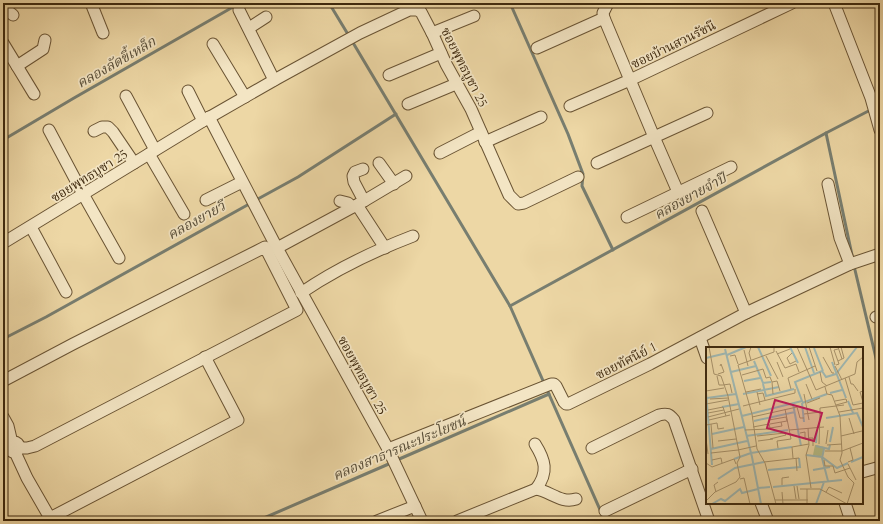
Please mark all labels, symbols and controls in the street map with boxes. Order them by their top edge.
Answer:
street label: ซอยบ้านสวนรัชนี [628,16,719,73]
street label: ซอยพุทธบูชา 25 [436,24,492,110]
water label: คลองลัดขี้เหล็ก [73,31,160,93]
street label: ซอยพุทธบูชา 25 [48,145,131,207]
water label: คลองยายจำปี [651,168,732,224]
water label: คลองยายวี [164,196,231,244]
street label: ซอยพุทธบูชา 25 [333,333,391,418]
street label: ซอยทัศนีย์ 1 [593,338,660,384]
inset map [706,347,863,504]
water label: คลองสาธารณะประโยชน์ [329,410,471,485]

